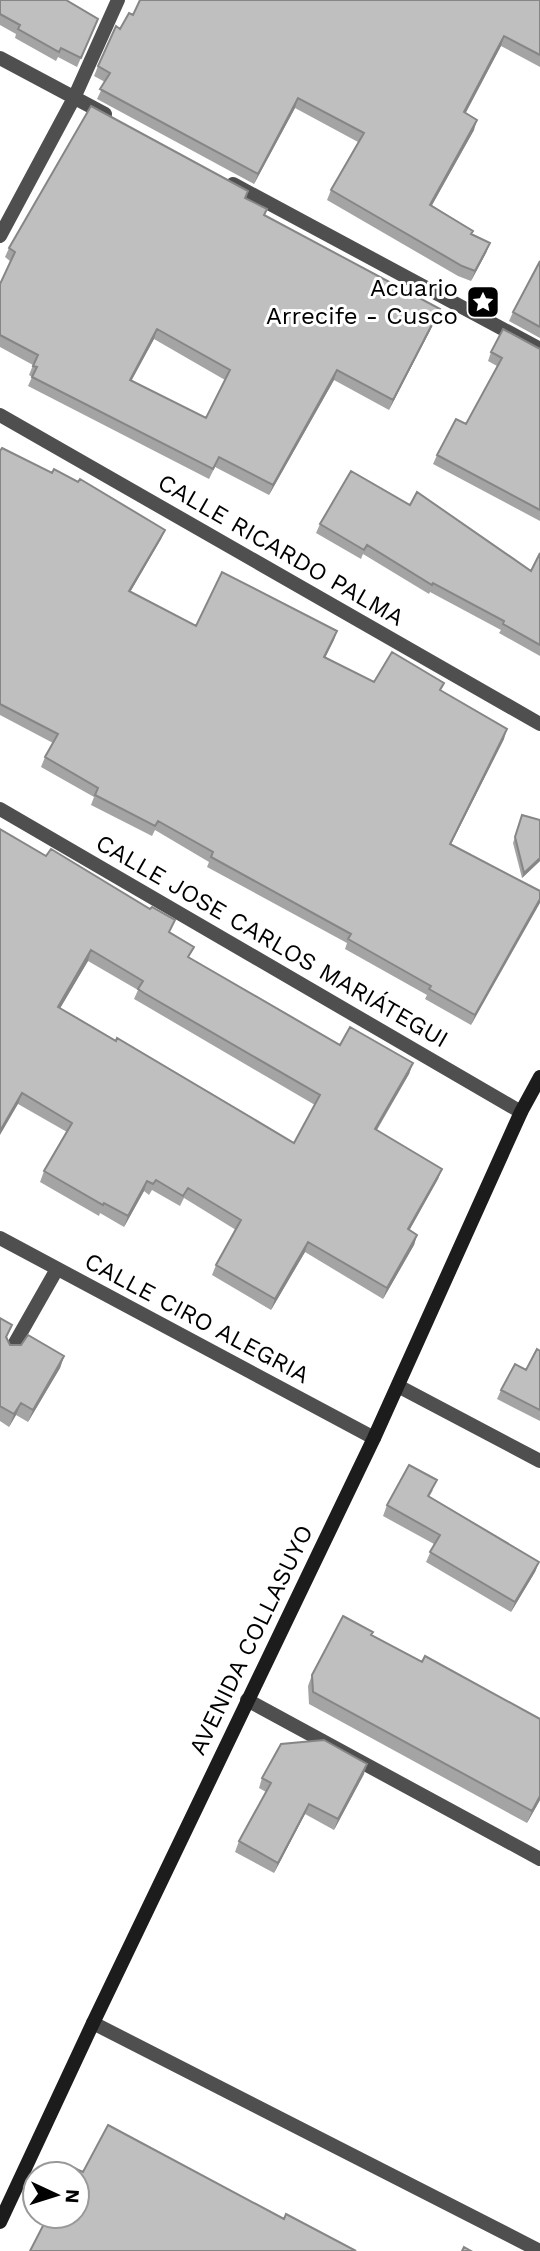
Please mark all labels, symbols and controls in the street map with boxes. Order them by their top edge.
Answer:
place label: Acuario Arrecife - Cusco [266,274,458,330]
place icon: Acuario Arrecife - Cusco [464,283,502,321]
street label: CALLE RICARDO PALMA [153,468,409,632]
street label: CALLE JOSE CARLOS MARIÁTEGUI [91,828,453,1054]
street label: CALLE CIRO ALEGRIA [80,1247,314,1389]
street label: AVENIDA COLLASUYO [183,1521,319,1759]
north arrow [21,2160,91,2230]
text: N [60,2188,84,2204]

